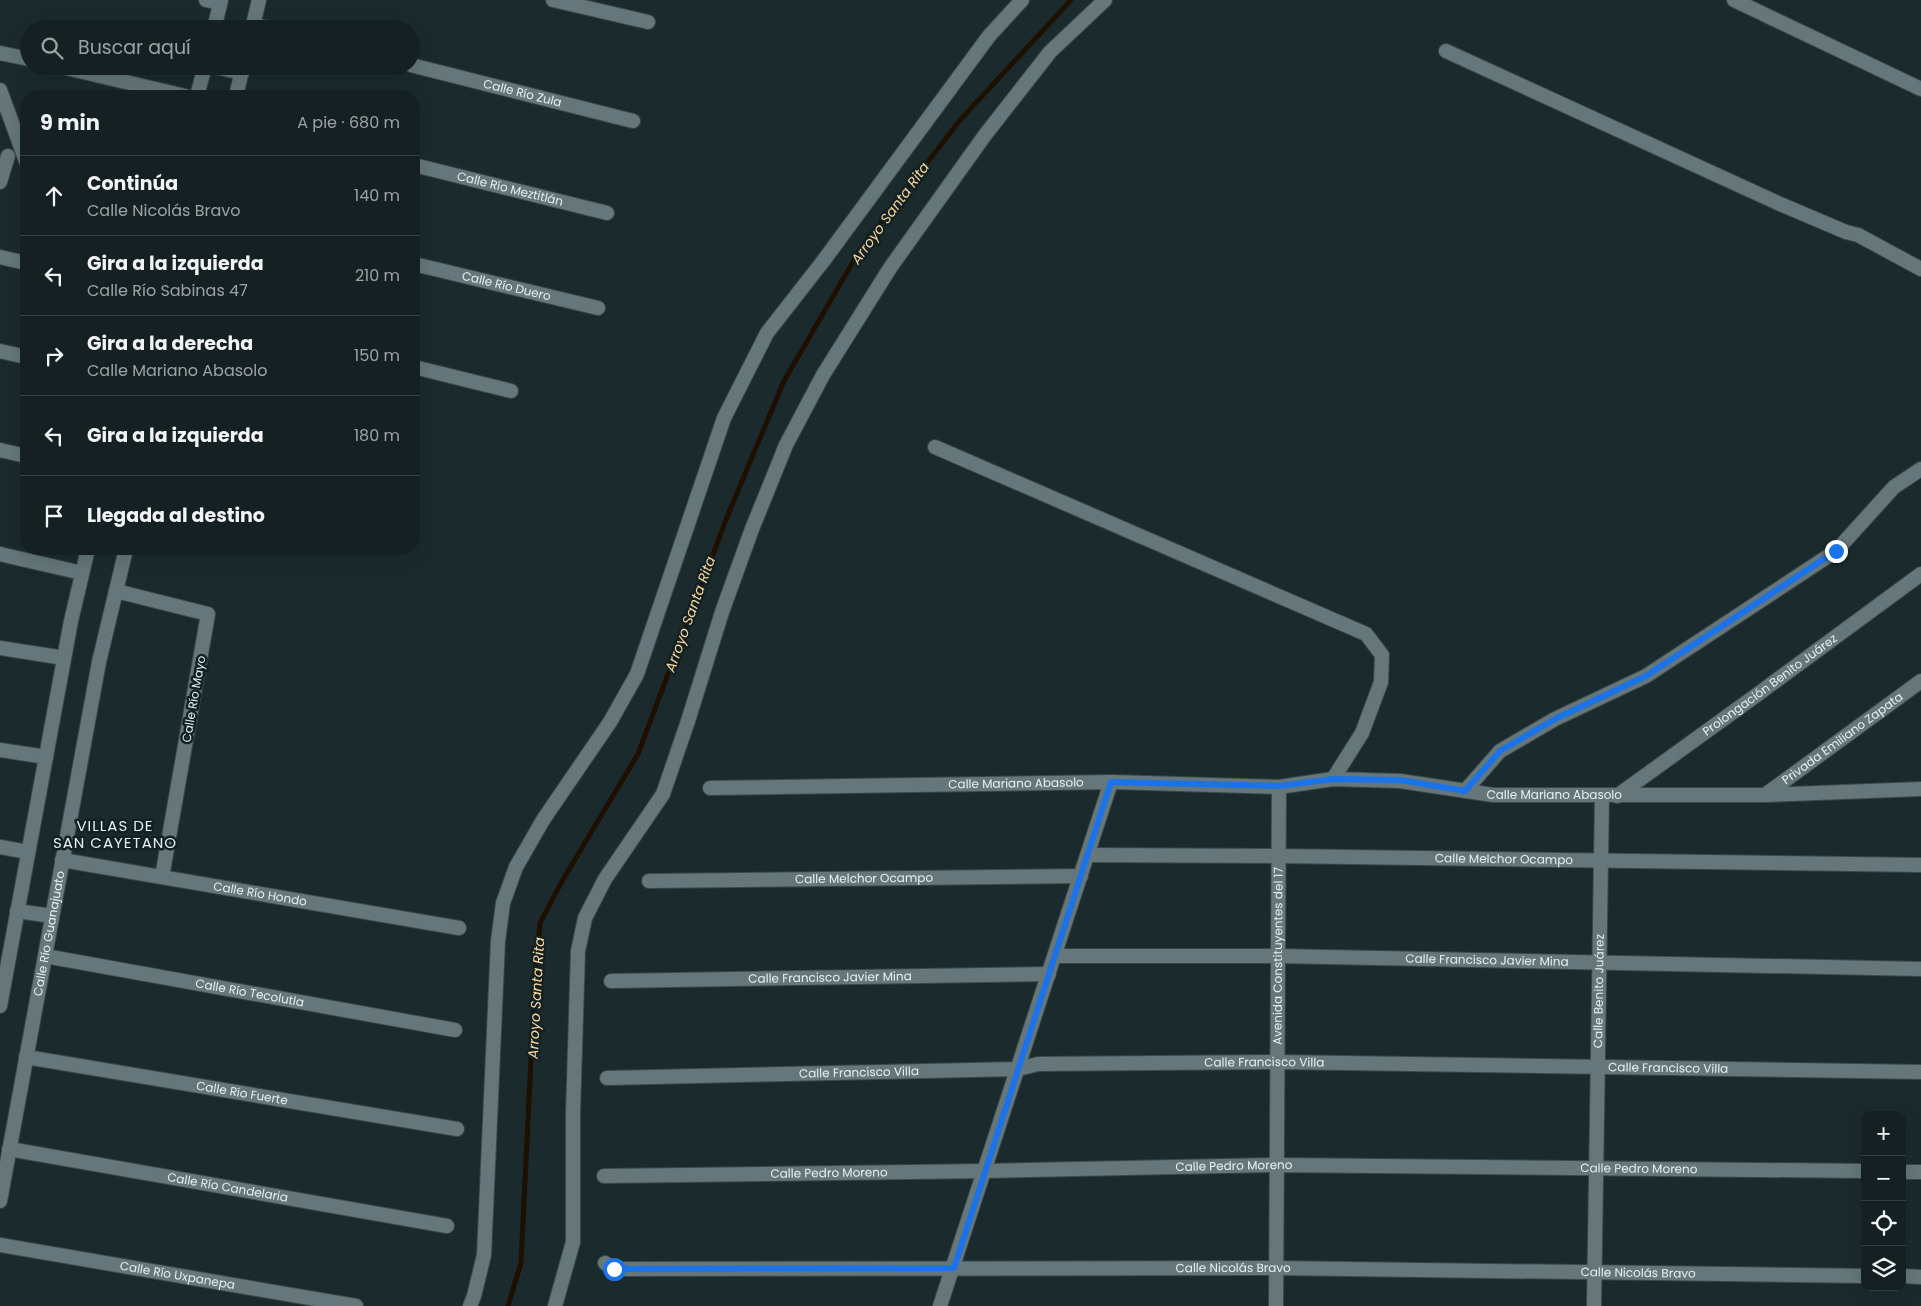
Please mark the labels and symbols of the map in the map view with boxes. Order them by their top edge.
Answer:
street label: Calle Río Zula [482,75,564,111]
water label: Arroyo Santa Rita [846,157,934,269]
street label: Calle Río Meztitlán [455,167,565,210]
street label: Calle Río Duero [460,267,553,305]
route end [1825,540,1848,563]
water label: Arroyo Santa Rita [659,553,720,676]
street label: Prolongación Benito Juárez [1699,630,1840,739]
street label: Calle Río Mayo [178,654,210,744]
street label: Privada Emiliano Zapata [1778,688,1906,788]
street label: Calle Mariano Abasolo [948,773,1084,792]
street label: Calle Mariano Abasolo [1485,785,1622,803]
district label: VILLAS DE SAN CAYETANO [53,815,177,853]
street label: Calle Melchor Ocampo [1435,849,1573,868]
street label: Avenida Constituyentes del 17 [1269,866,1287,1045]
street label: Calle Río Guanajuato [29,869,69,997]
street label: Calle Melchor Ocampo [795,869,933,887]
street label: Calle Río Hondo [212,877,309,910]
street label: Calle Benito Juárez [1589,934,1608,1048]
water label: Arroyo Santa Rita [523,936,549,1060]
street label: Calle Francisco Javier Mina [1405,950,1569,970]
street label: Calle Francisco Javier Mina [748,967,912,987]
street label: Calle Río Tecolutla [194,974,305,1011]
street label: Calle Francisco Villa [1204,1053,1324,1071]
street label: Calle Francisco Villa [1608,1058,1728,1077]
street label: Calle Francisco Villa [799,1062,919,1082]
street label: Calle Río Fuerte [195,1077,289,1109]
street label: Calle Pedro Moreno [1175,1156,1293,1175]
street label: Calle Pedro Moreno [1580,1159,1698,1177]
street label: Calle Pedro Moreno [770,1163,888,1182]
street label: Calle Río Candelaria [166,1168,289,1206]
street label: Calle Río Uxpanepa [119,1257,236,1293]
route start [603,1258,626,1281]
street label: Calle Nicolás Bravo [1176,1259,1291,1276]
street label: Calle Nicolás Bravo [1580,1263,1696,1282]

